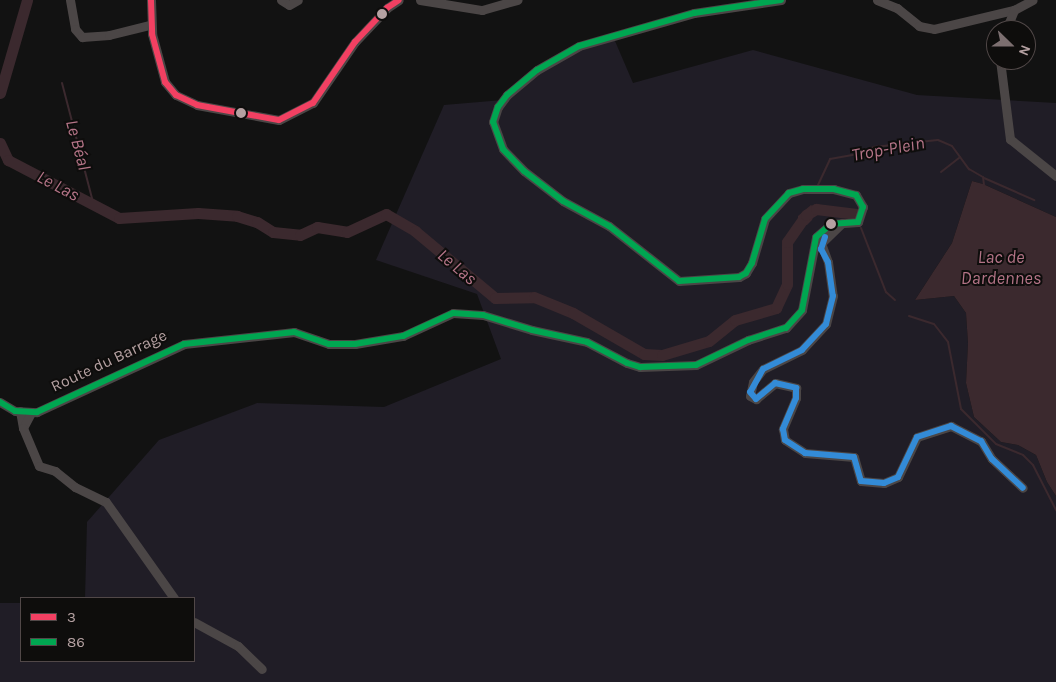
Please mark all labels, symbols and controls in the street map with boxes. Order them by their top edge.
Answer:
unlabelled marker [377,9,387,19]
north arrow [986,20,1036,70]
text: N [1015,43,1034,58]
unlabelled marker [236,108,246,118]
water label: Le Béal [61,117,95,173]
water label: Trop-Plein [850,132,926,166]
water label: Le Las [33,166,83,206]
unlabelled marker [826,219,836,229]
water label: Le Las [433,244,481,290]
water label: Lac de Dardennes [961,247,1041,290]
street label: Route du Barrage [48,326,170,396]
legend [20,597,195,662]
text: 3 [67,608,76,626]
text: 86 [67,633,85,651]

